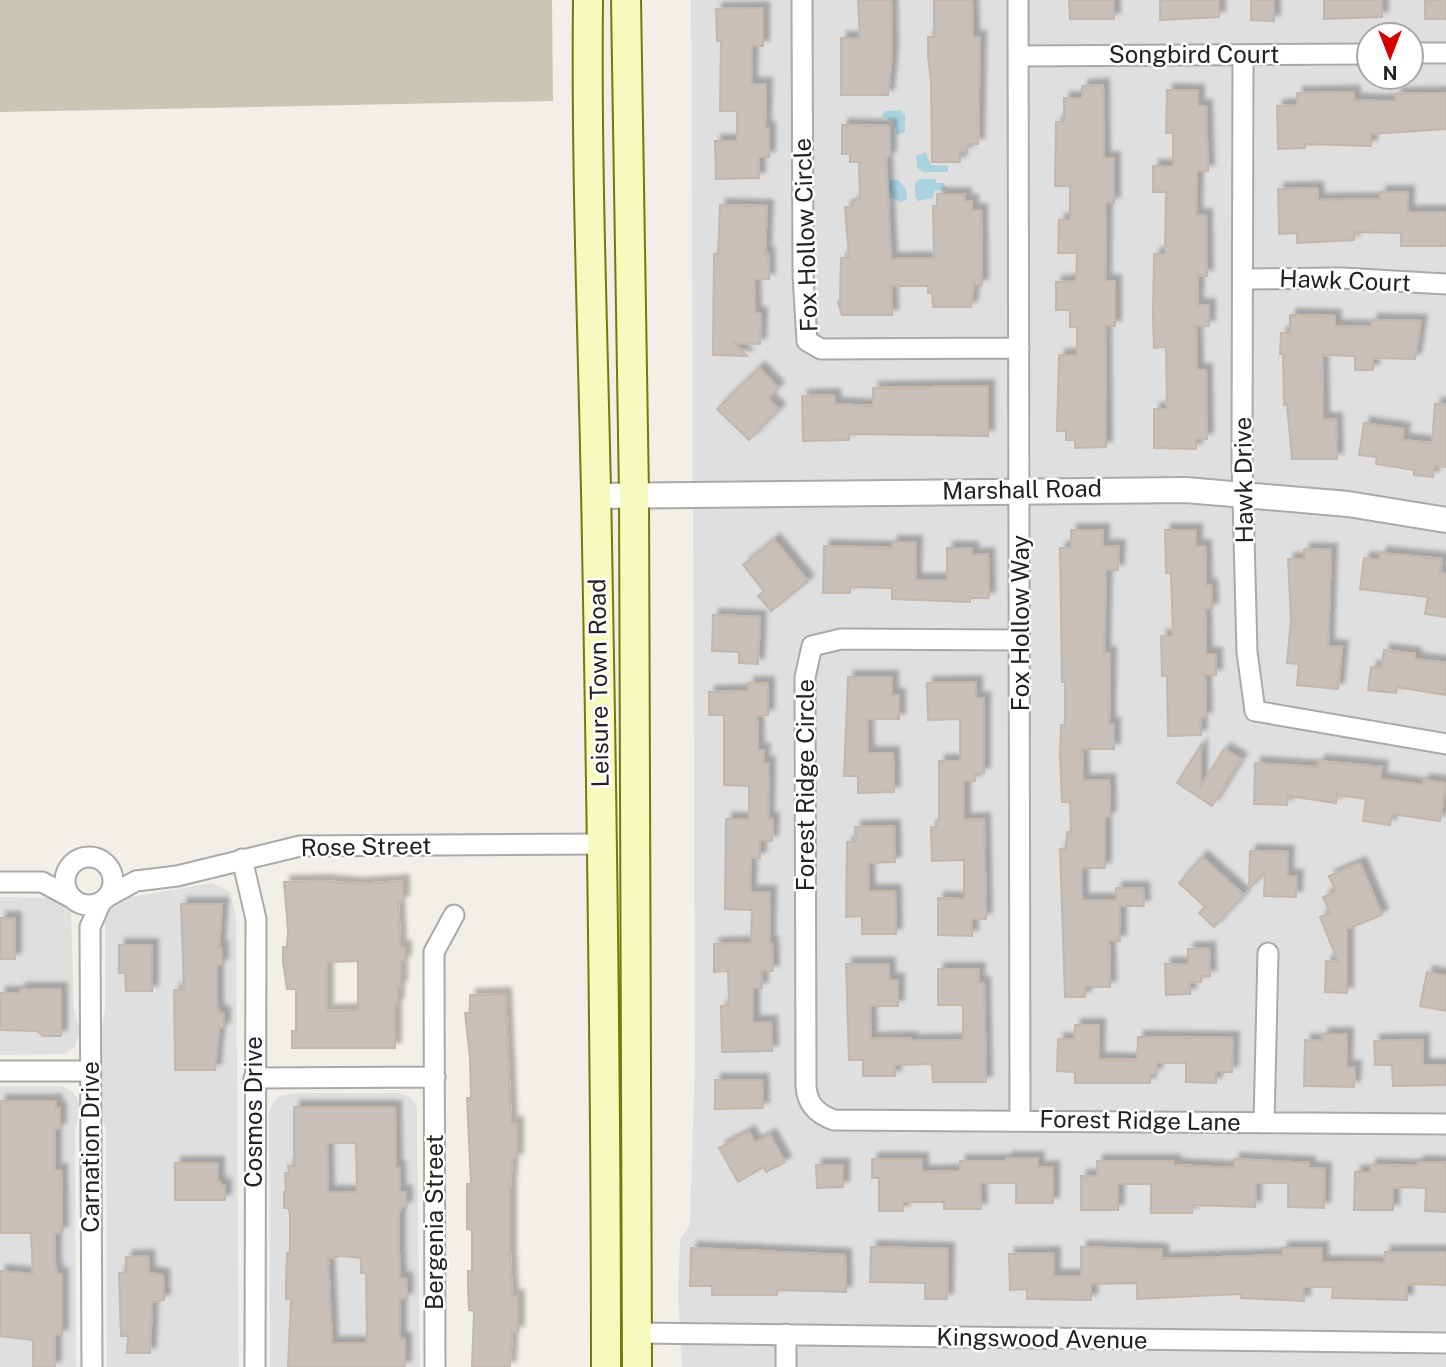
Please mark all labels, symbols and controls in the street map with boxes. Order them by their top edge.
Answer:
north arrow [1355,21,1425,91]
street label: Songbird Court [1109,40,1279,68]
text: N [1383,62,1397,84]
street label: Fox Hollow Circle [788,137,822,333]
street label: Hawk Court [1279,264,1411,296]
street label: Hawk Drive [1228,416,1258,544]
street label: Marshall Road [942,474,1102,504]
street label: Fox Hollow Way [1006,535,1034,711]
street label: Leisure Town Road [582,578,614,788]
street label: Forest Ridge Circle [791,679,819,891]
street label: Rose Street [300,831,432,861]
street label: Cosmos Drive [239,1036,267,1188]
street label: Carnation Drive [76,1061,104,1233]
street label: Forest Ridge Lane [1039,1104,1241,1136]
street label: Bergenia Street [420,1134,448,1310]
street label: Kingswood Avenue [936,1322,1148,1354]

